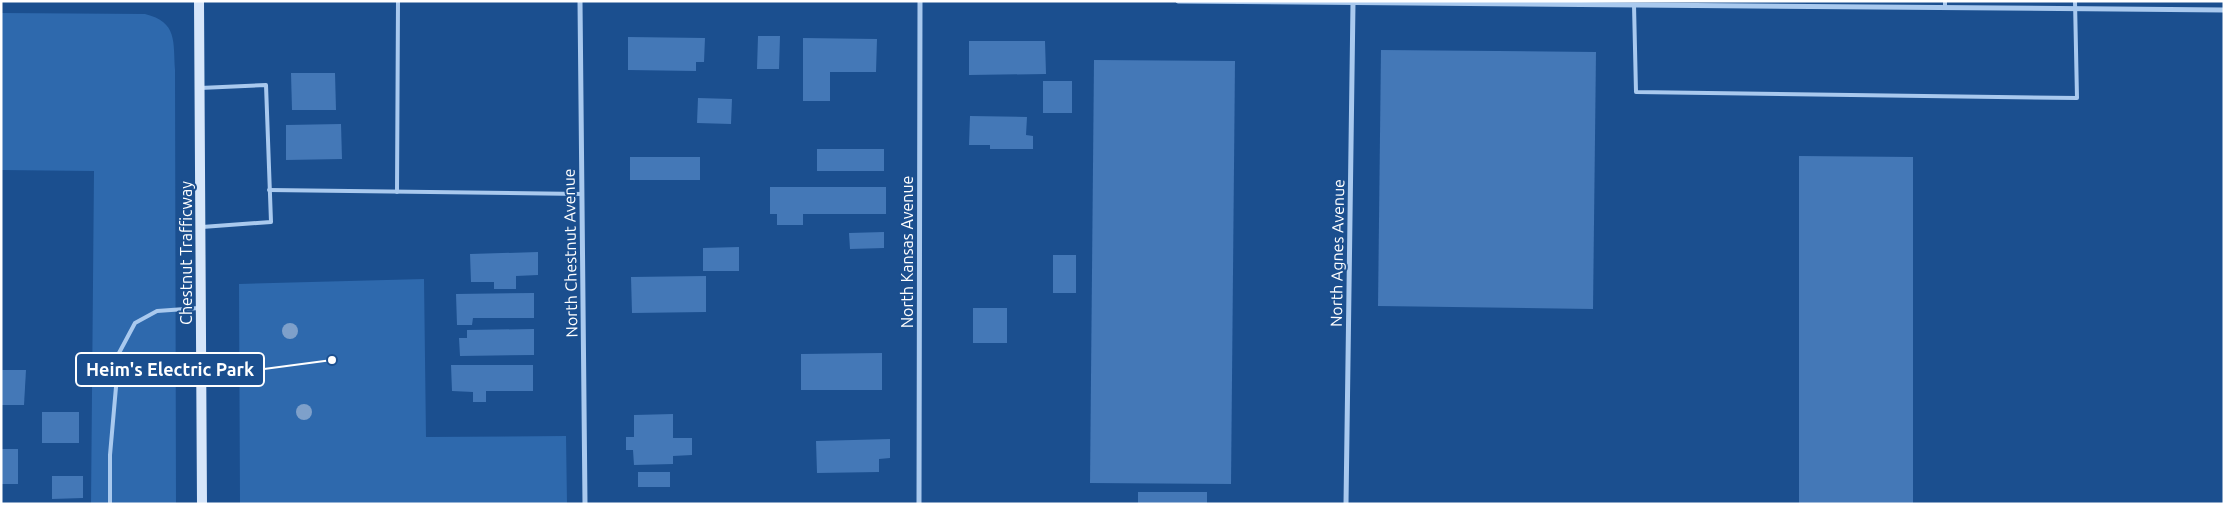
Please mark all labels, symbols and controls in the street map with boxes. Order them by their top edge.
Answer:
street label: North Chestnut Avenue [560,168,580,338]
street label: North Kansas Avenue [898,176,916,328]
street label: North Agnes Avenue [1327,179,1347,327]
street label: Chestnut Trafficway [177,181,195,325]
callout: Heim's Electric Park [76,353,264,386]
text: Heim's Electric Park [86,359,254,379]

